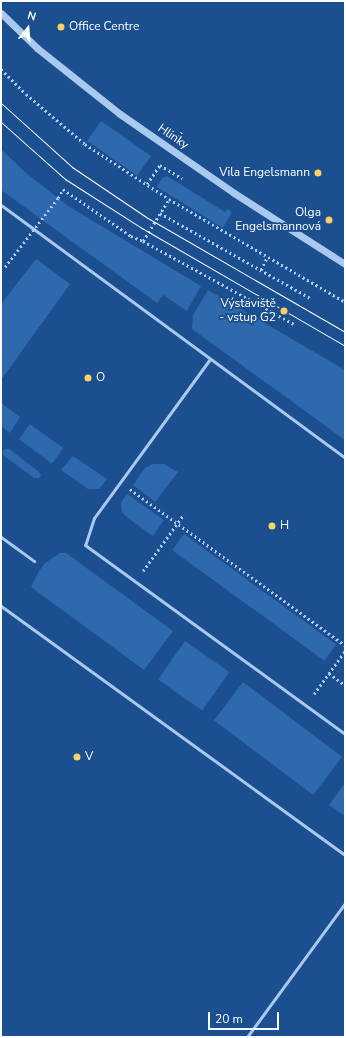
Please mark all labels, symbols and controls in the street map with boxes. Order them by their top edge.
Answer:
north arrow [8,8,48,48]
text: N [26,8,38,24]
place label: Office Centre [69,20,139,34]
marker: Office Centre [56,22,66,32]
street label: Hlinky [155,121,191,153]
place label: Vila Engelsmann [219,166,310,180]
marker: Vila Engelsmann [313,168,323,178]
place label: Olga Engelsmannová [235,206,321,234]
marker: Olga Engelsmannová [324,215,334,225]
place label: Výstaviště - vstup G2 [219,297,276,325]
marker: Výstaviště - vstup G2 [279,306,289,316]
place label: O [96,371,105,385]
marker: O [83,373,93,383]
place label: H [280,519,289,533]
marker: H [267,521,277,531]
place label: V [85,750,93,764]
marker: V [72,752,82,762]
scale bar [210,1004,281,1030]
text: 20 m [215,1011,243,1027]

